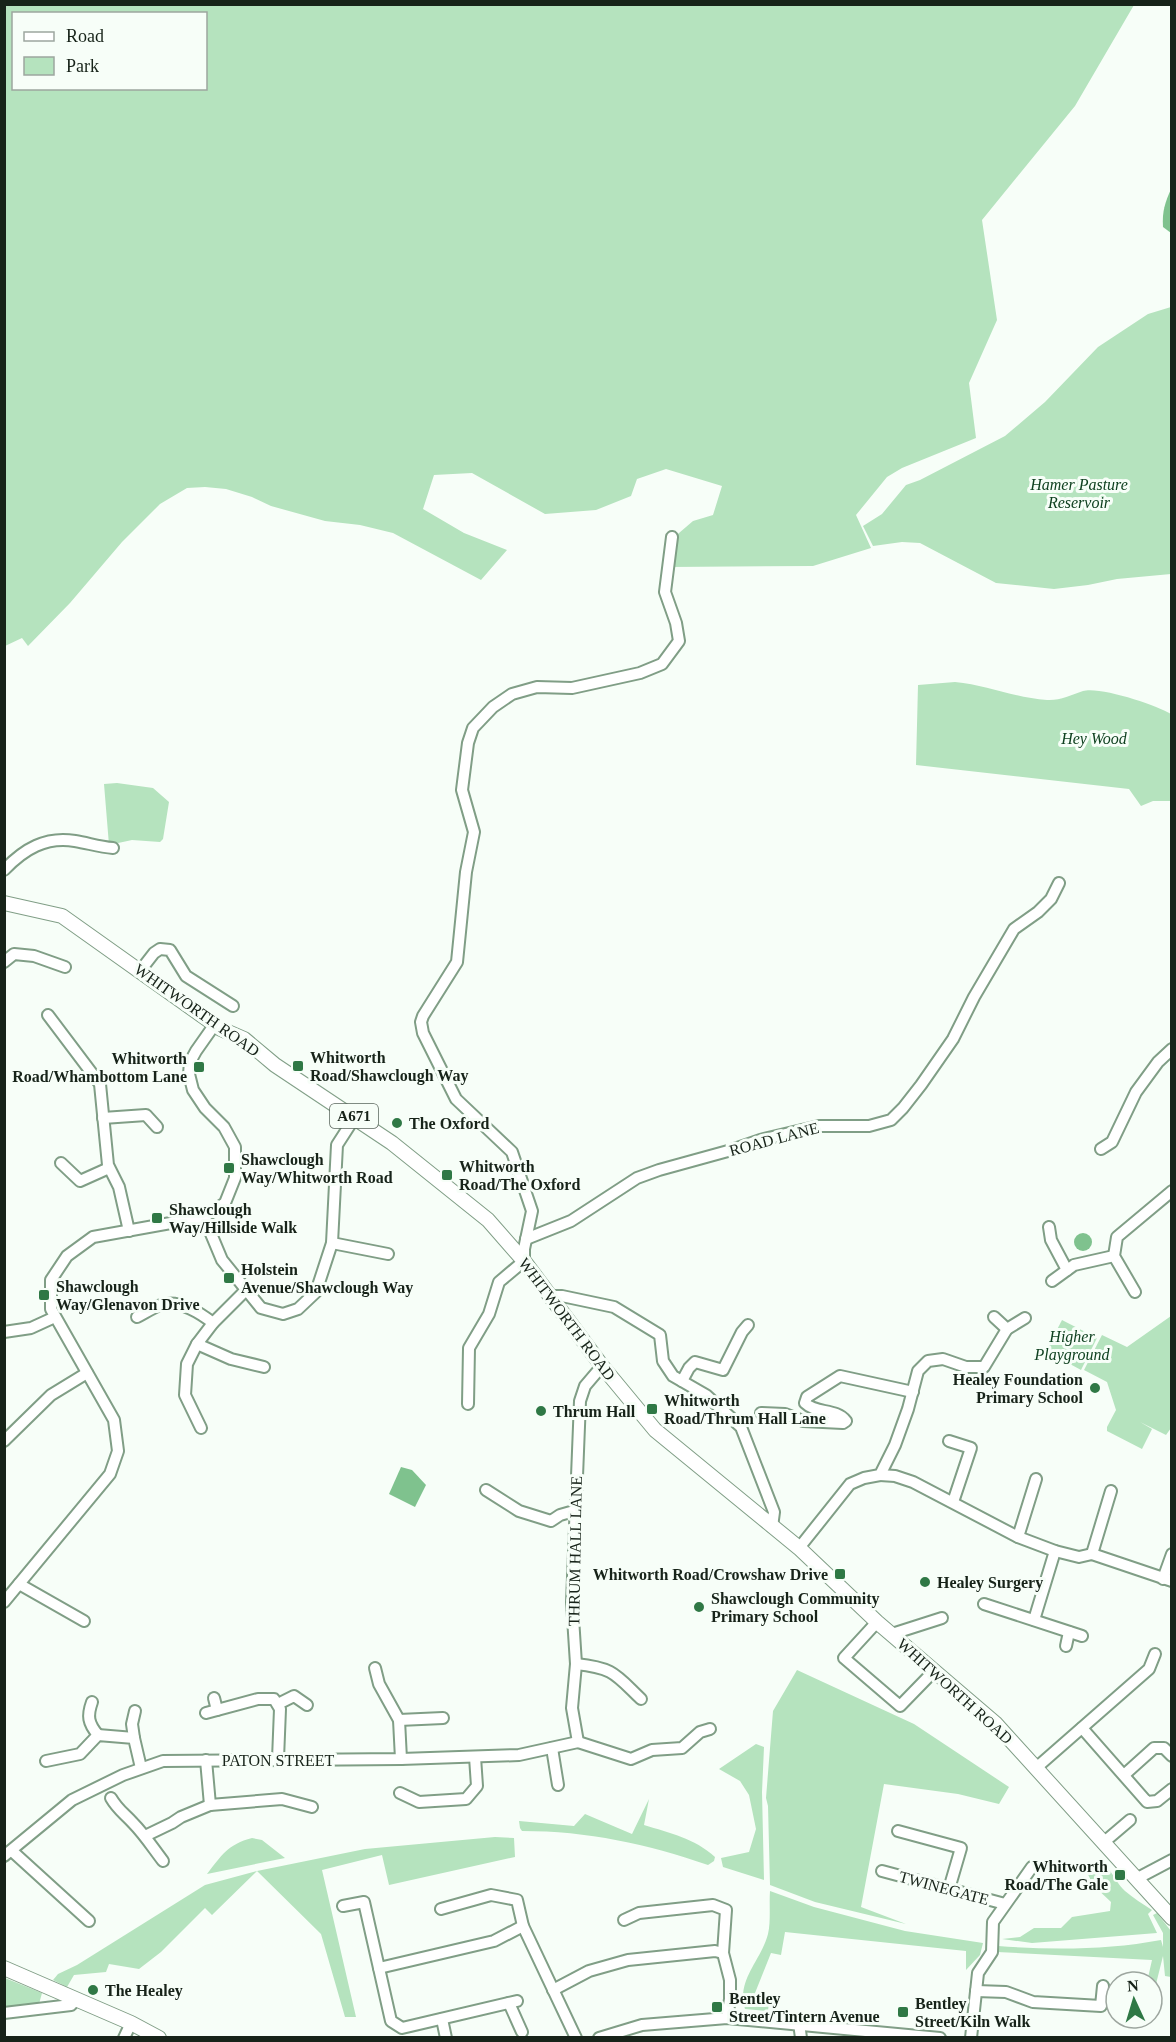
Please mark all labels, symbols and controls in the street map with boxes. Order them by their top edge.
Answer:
legend [12,12,207,90]
text: Road [66,26,104,46]
text: Park [66,56,99,76]
park label: Hamer Pasture Reservoir [1029,476,1128,511]
park label: Hey Wood [1060,730,1128,748]
street label: WHITWORTH ROAD [131,960,263,1060]
place label: Whitworth Road/Shawclough Way [310,1049,468,1085]
place label: Whitworth Road/Whambottom Lane [12,1050,187,1085]
marker: Whitworth Road/Shawclough Way [291,1059,305,1073]
marker: Whitworth Road/Whambottom Lane [192,1060,206,1074]
road number: A671 [330,1104,378,1128]
place label: The Oxford [409,1115,490,1132]
marker: The Oxford [390,1116,404,1130]
street label: ROAD LANE [727,1119,821,1159]
place label: Shawclough Way/Whitworth Road [241,1151,393,1187]
place label: Whitworth Road/The Oxford [459,1158,580,1193]
marker: Shawclough Way/Whitworth Road [222,1161,236,1175]
marker: Whitworth Road/The Oxford [440,1168,454,1182]
place label: Shawclough Way/Hillside Walk [169,1201,297,1237]
marker: Shawclough Way/Hillside Walk [150,1211,164,1225]
street label: WHITWORTH ROAD [515,1254,619,1384]
place label: Holstein Avenue/Shawclough Way [241,1261,413,1297]
marker: Holstein Avenue/Shawclough Way [222,1271,236,1285]
place label: Shawclough Way/Glenavon Drive [56,1278,200,1314]
marker: Shawclough Way/Glenavon Drive [37,1288,51,1302]
park label: Higher Playground [1034,1328,1110,1364]
place label: Healey Foundation Primary School [953,1371,1084,1407]
marker: Healey Foundation Primary School [1088,1381,1102,1395]
place label: Whitworth Road/Thrum Hall Lane [664,1392,826,1427]
marker: Whitworth Road/Thrum Hall Lane [645,1402,659,1416]
place label: Thrum Hall [553,1403,636,1420]
marker: Thrum Hall [534,1404,548,1418]
street label: THRUM HALL LANE [565,1476,585,1626]
place label: Whitworth Road/Crowshaw Drive [593,1566,828,1583]
marker: Whitworth Road/Crowshaw Drive [833,1567,847,1581]
place label: Healey Surgery [937,1574,1043,1592]
marker: Healey Surgery [918,1575,932,1589]
place label: Shawclough Community Primary School [711,1590,879,1626]
marker: Shawclough Community Primary School [692,1600,706,1614]
street label: WHITWORTH ROAD [894,1635,1016,1747]
street label: PATON STREET [222,1752,334,1769]
place label: Whitworth Road/The Gale [1004,1858,1108,1893]
street label: TWINEGATE [897,1868,991,1908]
marker: Whitworth Road/The Gale [1113,1868,1127,1882]
north arrow [1104,1970,1164,2030]
text: N [1127,1977,1140,1994]
place label: The Healey [105,1982,183,2000]
marker: The Healey [86,1983,100,1997]
place label: Bentley Street/Tintern Avenue [729,1990,880,2025]
place label: Bentley Street/Kiln Walk [915,1995,1031,2030]
marker: Bentley Street/Tintern Avenue [710,2000,724,2014]
marker: Bentley Street/Kiln Walk [896,2005,910,2019]

